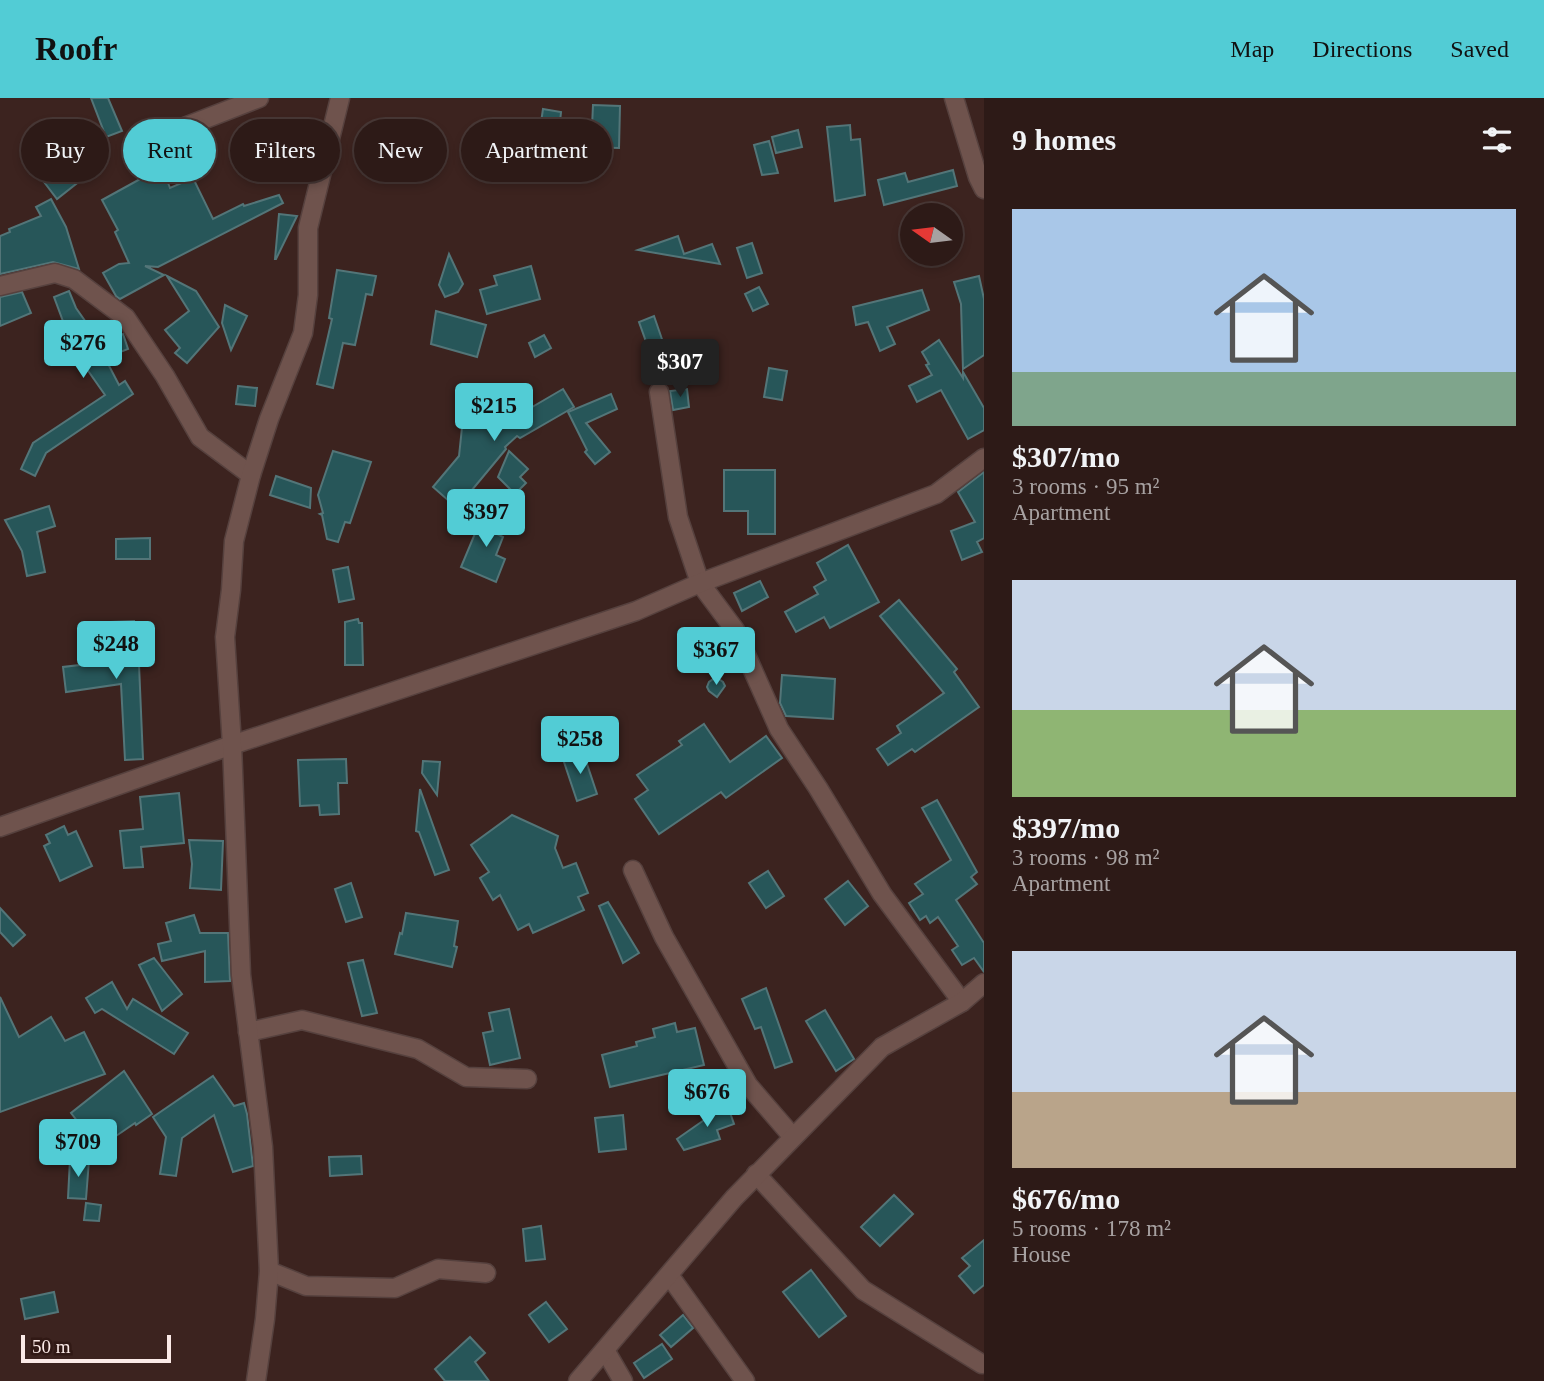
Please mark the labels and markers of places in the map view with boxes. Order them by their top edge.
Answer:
pin: $276 [42,320,124,380]
pin: $307 [639,340,721,399]
pin: $215 [453,384,535,443]
pin: $397 [445,490,527,549]
pin: $248 [75,622,157,681]
pin: $367 [675,628,757,687]
pin: $258 [539,716,621,776]
pin: $676 [666,1070,748,1129]
pin: $709 [37,1119,119,1179]

